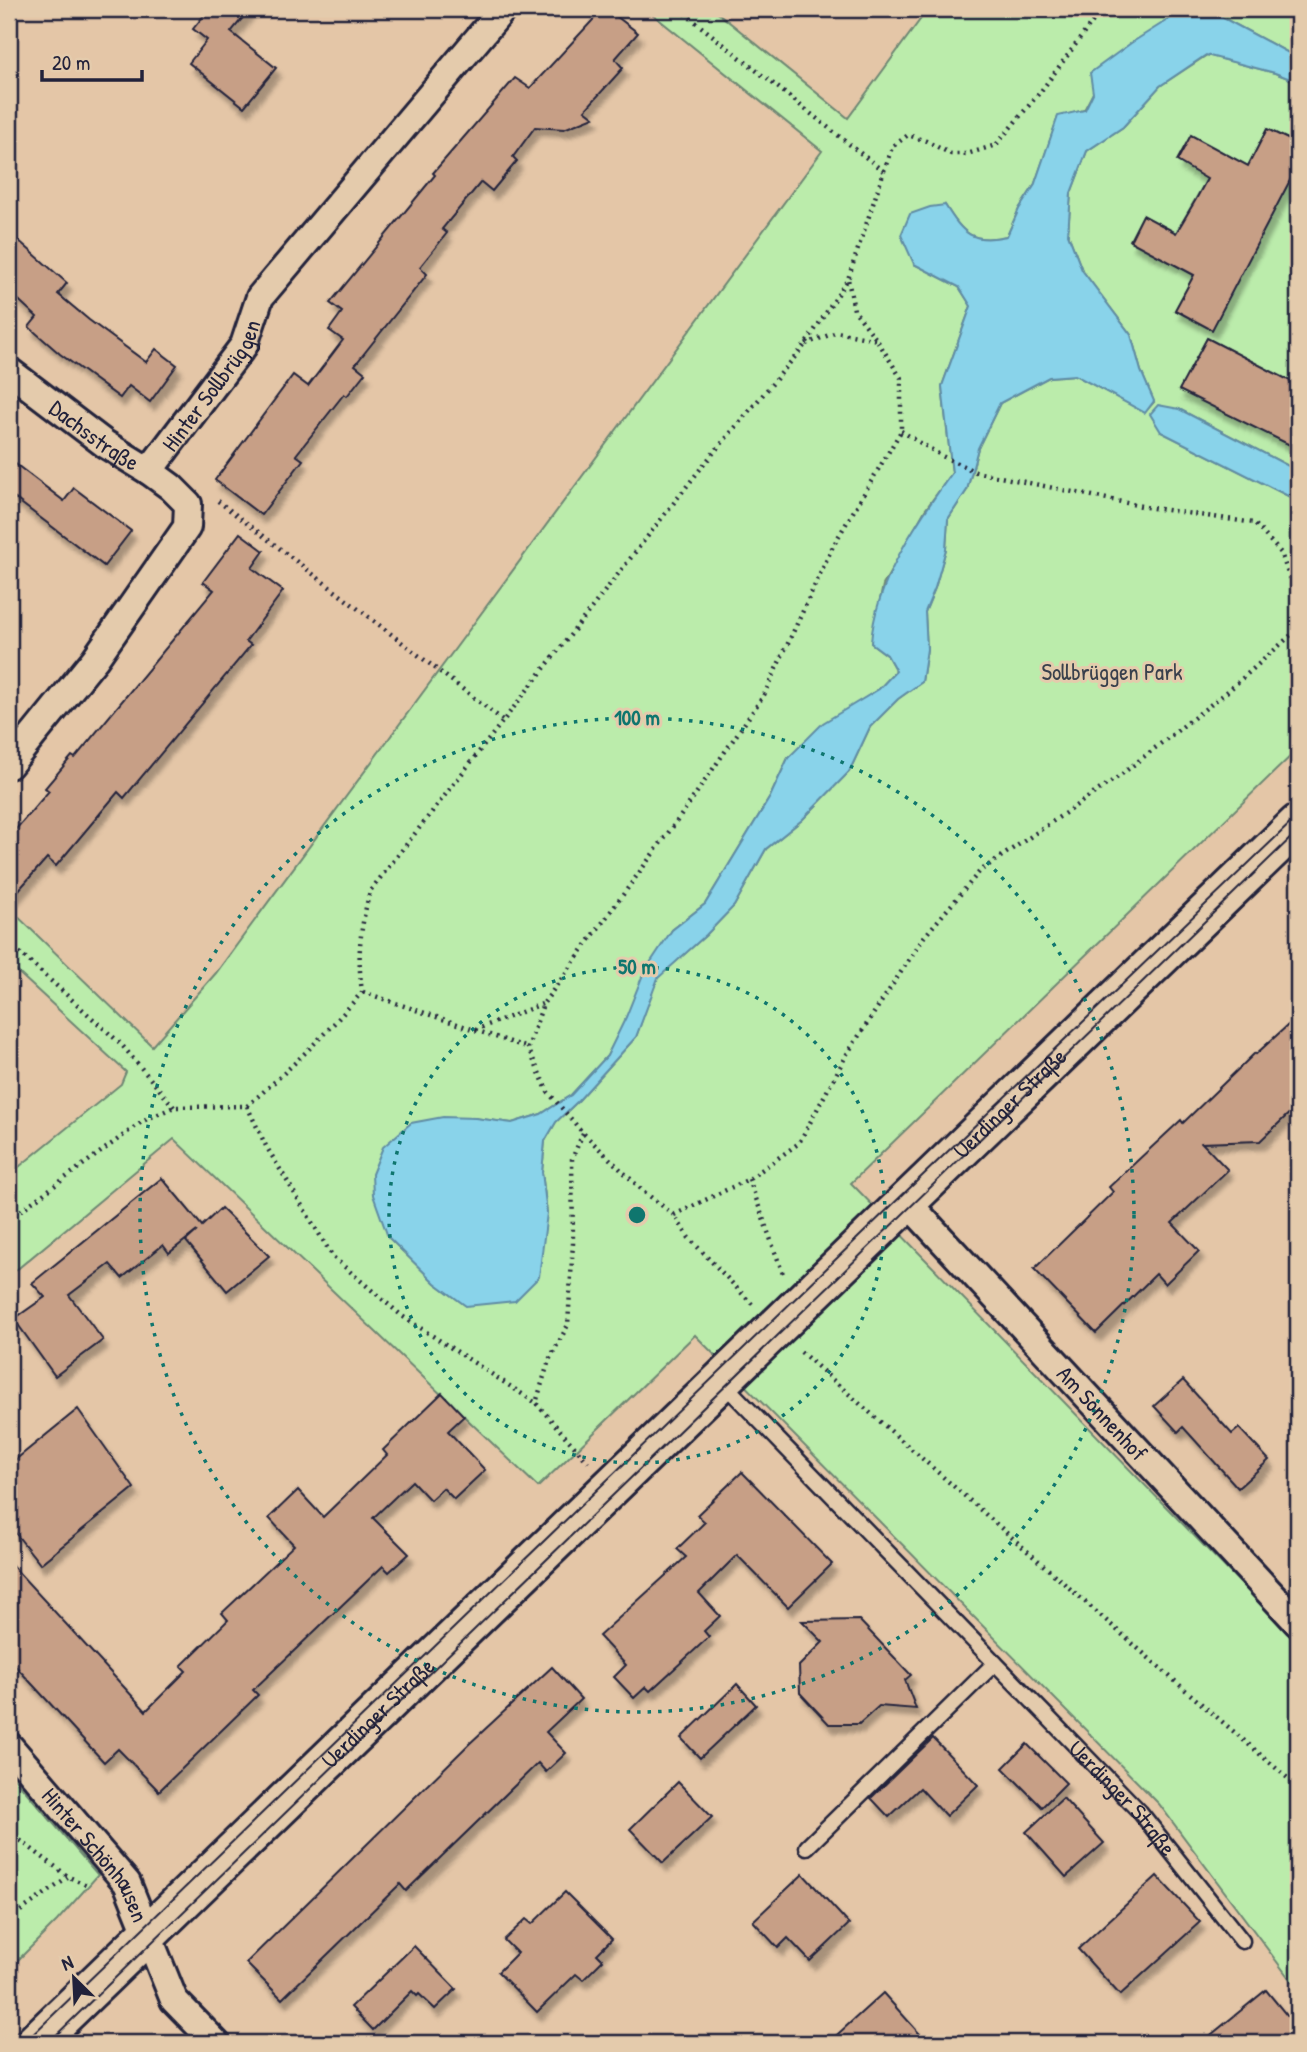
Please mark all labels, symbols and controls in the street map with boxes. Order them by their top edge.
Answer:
scale bar [42,38,142,82]
text: 20 m [52,48,90,77]
street label: Hinter Sollbrüggen [154,315,267,457]
street label: Dachsstraße [44,392,146,477]
park label: Sollbrüggen Park [1041,656,1183,687]
text: 100 m [614,703,660,732]
text: 50 m [618,952,656,981]
street label: Uerdinger Straße [946,1041,1073,1165]
centre of rings [625,1203,649,1227]
street label: Am Sonnenhof [1051,1358,1155,1468]
street label: Uerdinger Straße [314,1650,441,1774]
street label: Uerdinger Straße [1062,1733,1184,1862]
street label: Hinter Schönhausen [36,1780,157,1926]
north arrow [38,1944,108,2014]
text: N [57,1949,77,1976]

